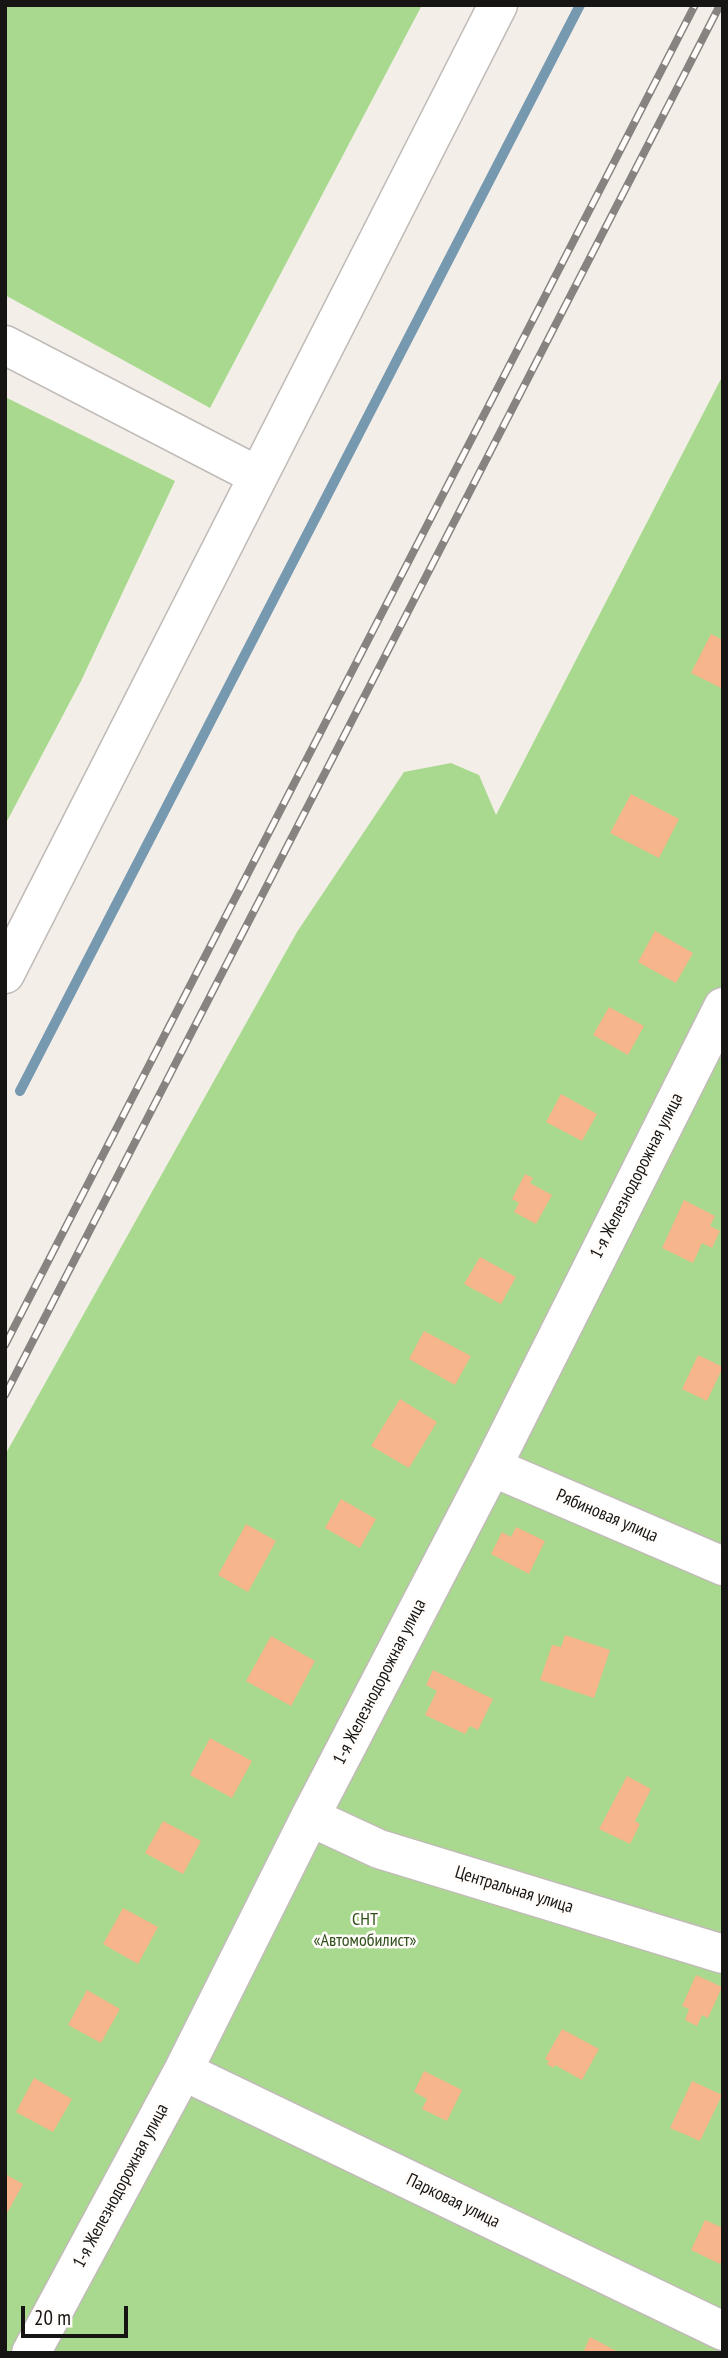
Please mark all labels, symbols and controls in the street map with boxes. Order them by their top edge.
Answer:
street label: 1-я Железнодорожная улица [586,1090,688,1262]
street label: Рябиновая улица [553,1485,661,1547]
street label: 1-я Железнодорожная улица [329,1596,431,1768]
street label: Центральная улица [452,1862,576,1918]
park label: СНТ «Автомобилист» [313,1909,417,1952]
street label: 1-я Железнодорожная улица [69,2100,173,2272]
street label: Парковая улица [403,2169,503,2233]
scale bar [24,2292,131,2336]
text: 20 m [34,2304,71,2331]

